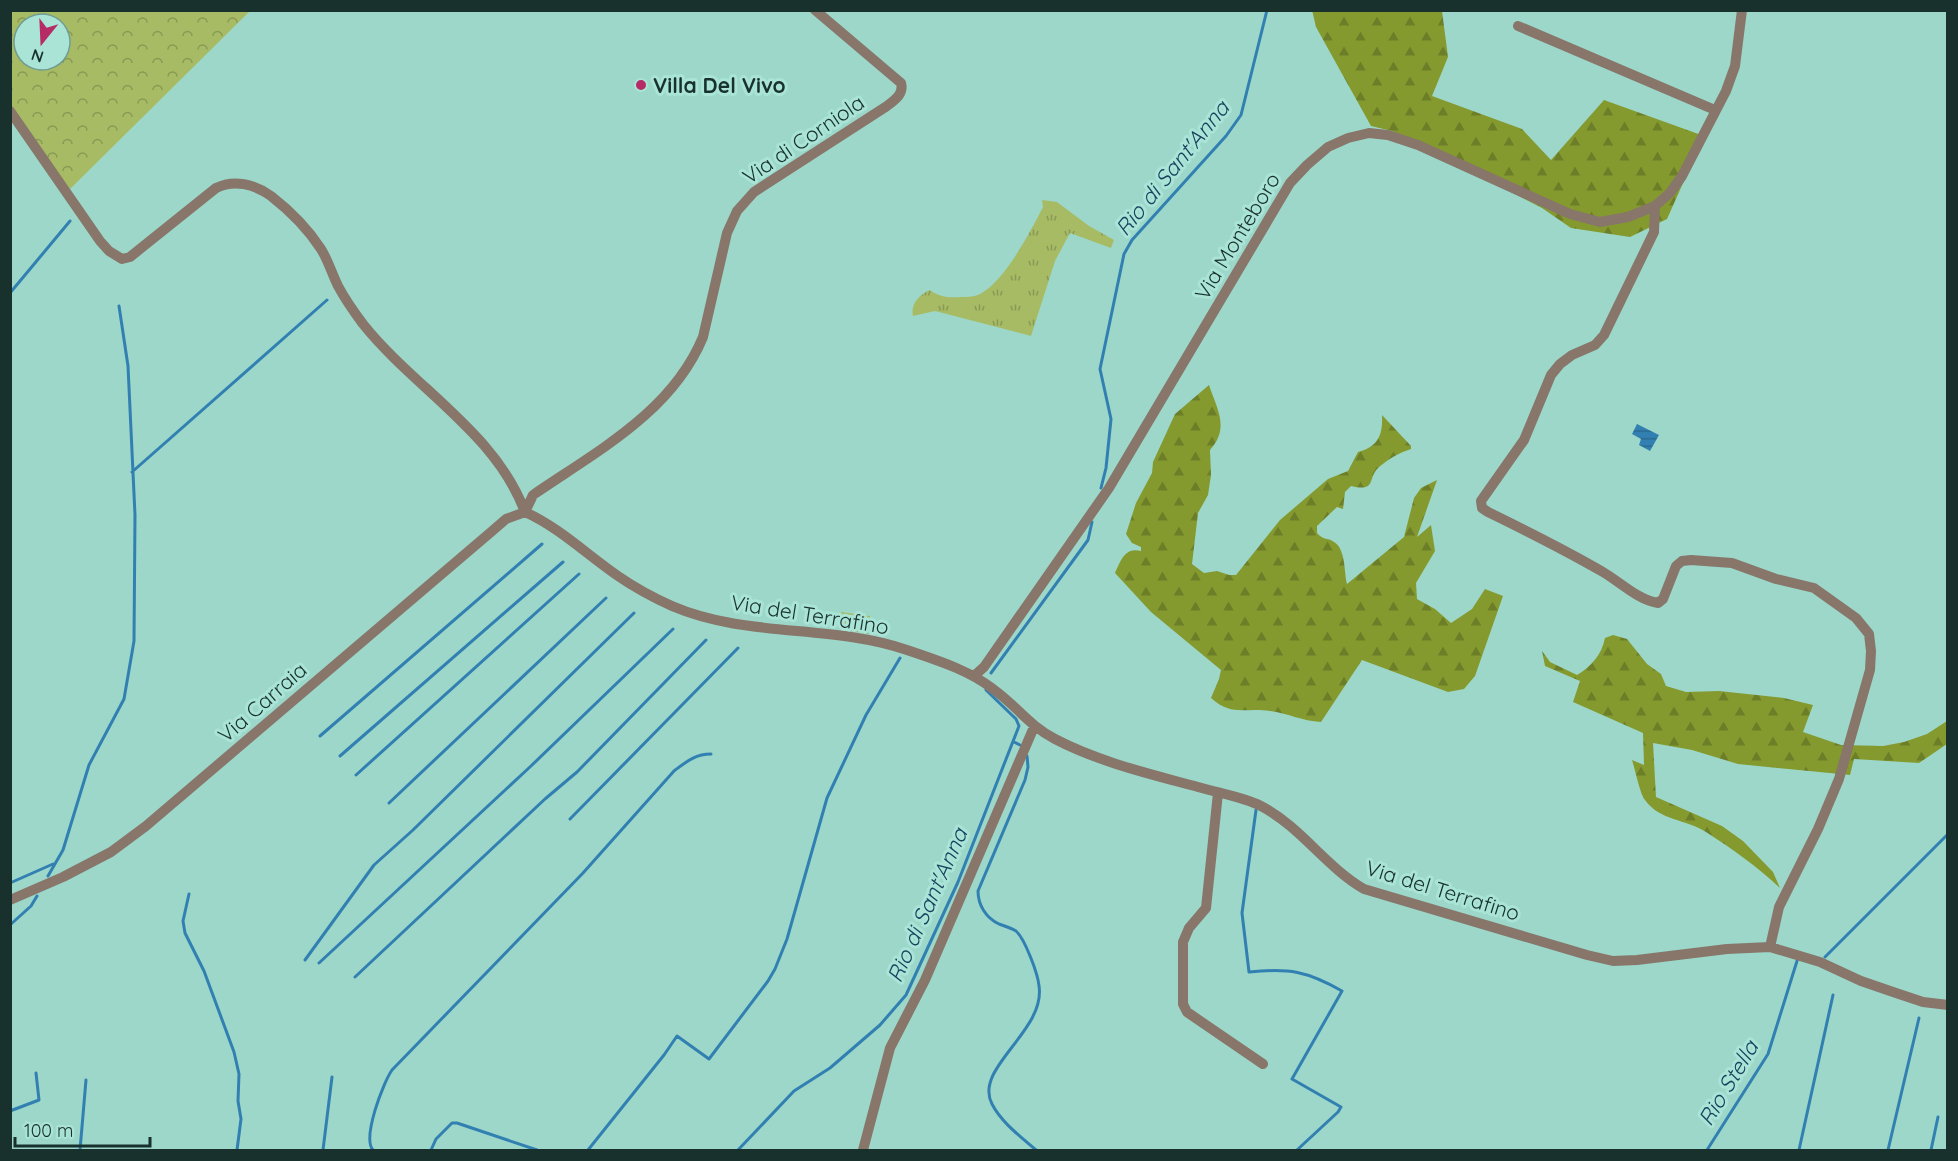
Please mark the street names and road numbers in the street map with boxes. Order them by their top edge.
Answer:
street label: Via di Corniola [737,89,869,189]
street label: Via Monteboro [1189,168,1285,304]
street label: Via del Terrafino [729,589,891,639]
street label: Via Carraia [212,656,312,748]
street label: Via del Terrafino [1363,854,1523,926]

